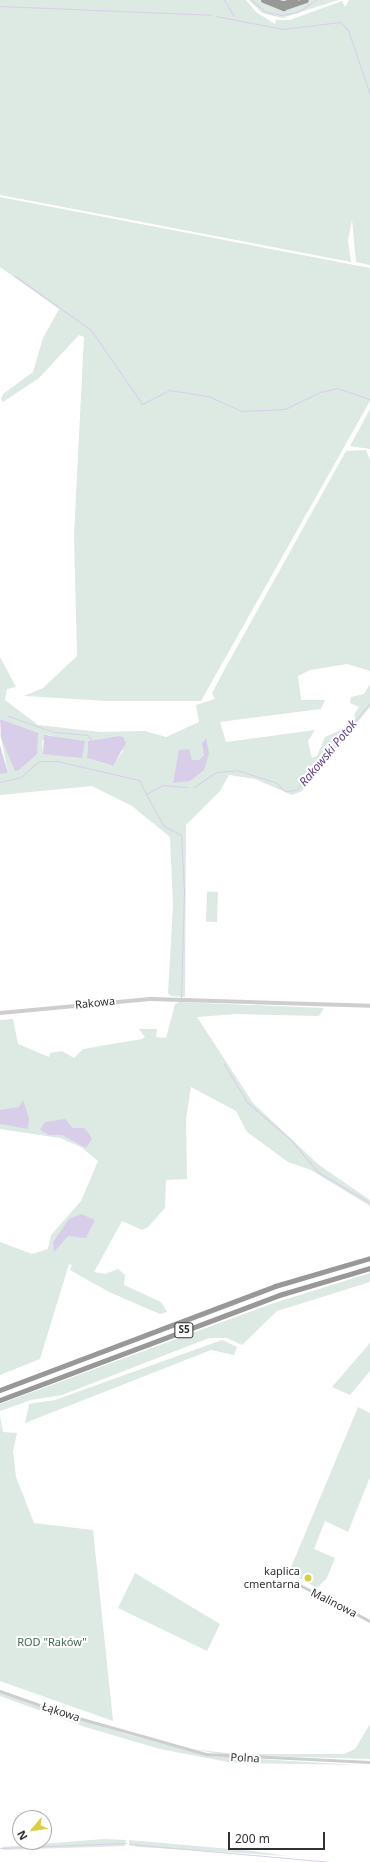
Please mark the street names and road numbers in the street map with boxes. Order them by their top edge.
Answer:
street label: Rakowa [74,994,116,1012]
road number: S5 [174,1322,194,1338]
street label: Malinowa [309,1586,359,1620]
street label: Łąkowa [40,1700,82,1724]
street label: Polna [230,1751,260,1765]

